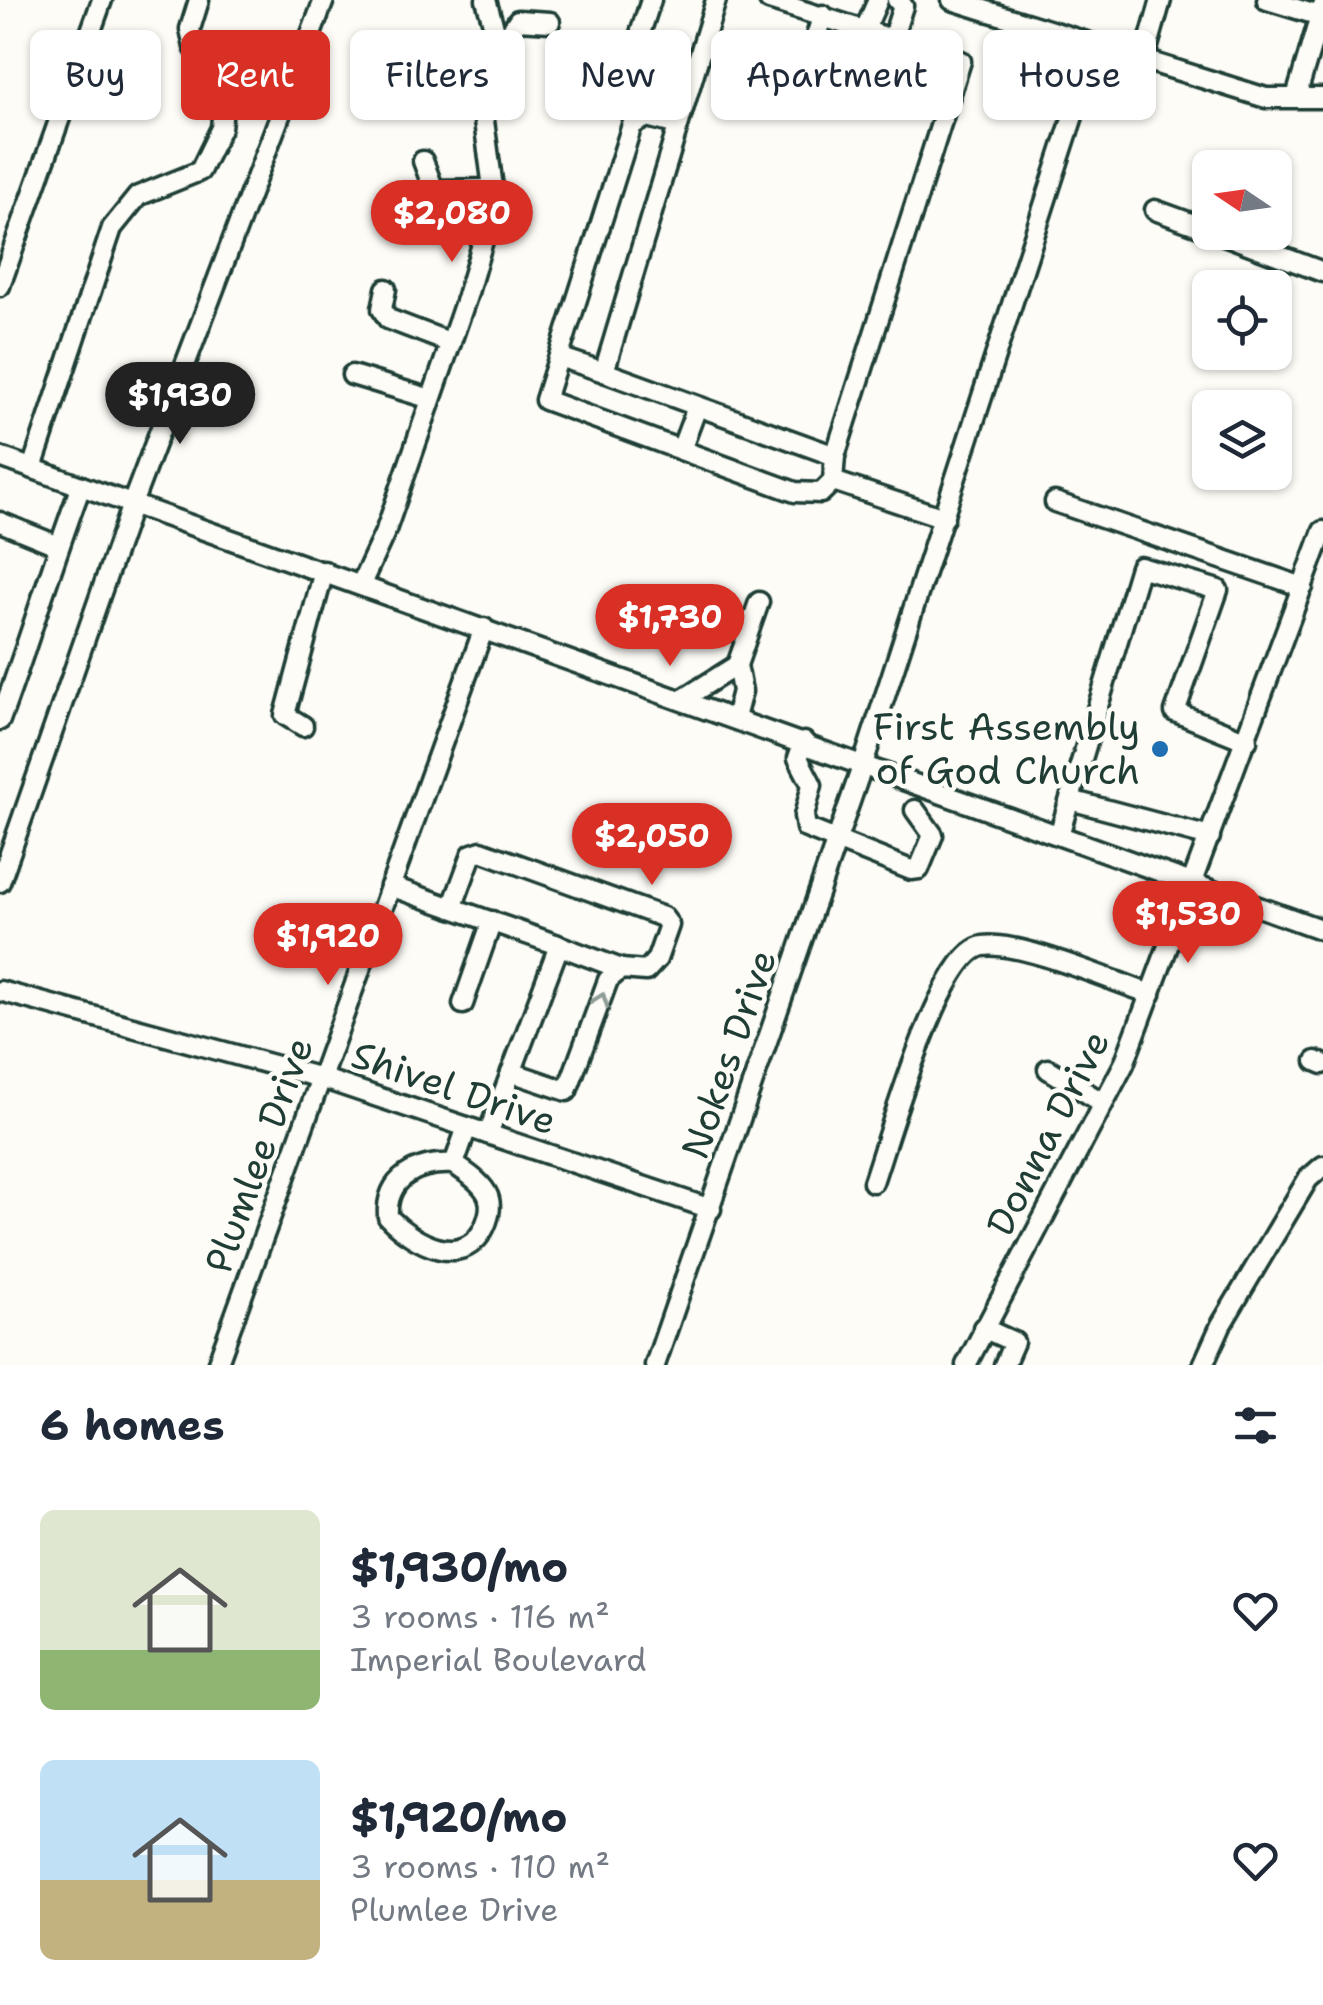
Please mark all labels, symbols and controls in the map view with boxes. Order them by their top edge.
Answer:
chip: Buy [30,30,161,120]
chip: Rent [181,30,330,120]
chip: Filters [350,30,525,120]
chip: New [545,30,691,120]
chip: Apartment [711,30,963,120]
chip: House [983,30,1156,120]
north arrow [1192,150,1292,250]
map controls [1192,150,1292,490]
pin: $2,080 [371,180,533,265]
text: $2,080 [393,191,511,234]
button: locate [1192,270,1292,370]
pin: $1,930 [99,362,261,447]
text: $1,930 [127,373,233,416]
button: layers [1192,390,1292,490]
pin: $1,730 [589,584,751,669]
text: $1,730 [617,595,723,638]
place label: First Assembly of God Church [873,701,1140,796]
marker: First Assembly of God Church [1149,738,1171,760]
pin: $2,050 [571,803,733,888]
text: $2,050 [594,814,710,857]
pin: $1,530 [1107,881,1269,966]
text: $1,530 [1135,892,1241,935]
pin: $1,920 [247,903,409,988]
text: $1,920 [276,914,380,957]
street label: Nokes Drive [669,943,788,1165]
one-way arrow [589,992,610,1009]
street label: Donna Drive [974,1021,1121,1244]
street label: Shivel Drive [345,1029,563,1146]
street label: Plumlee Drive [192,1030,325,1280]
text: 6 homes [40,1397,225,1453]
icon: filters [1228,1398,1283,1453]
text: $1,930/mo [350,1539,568,1595]
icon: home [120,1550,240,1670]
icon: heart [1228,1583,1283,1638]
text: 3 rooms · 116 m² [350,1595,610,1638]
text: Imperial Boulevard [350,1638,647,1681]
text: $1,920/mo [350,1789,567,1845]
icon: home [120,1800,240,1920]
icon: heart [1228,1833,1283,1888]
text: 3 rooms · 110 m² [350,1845,610,1888]
text: Plumlee Drive [350,1888,558,1931]

